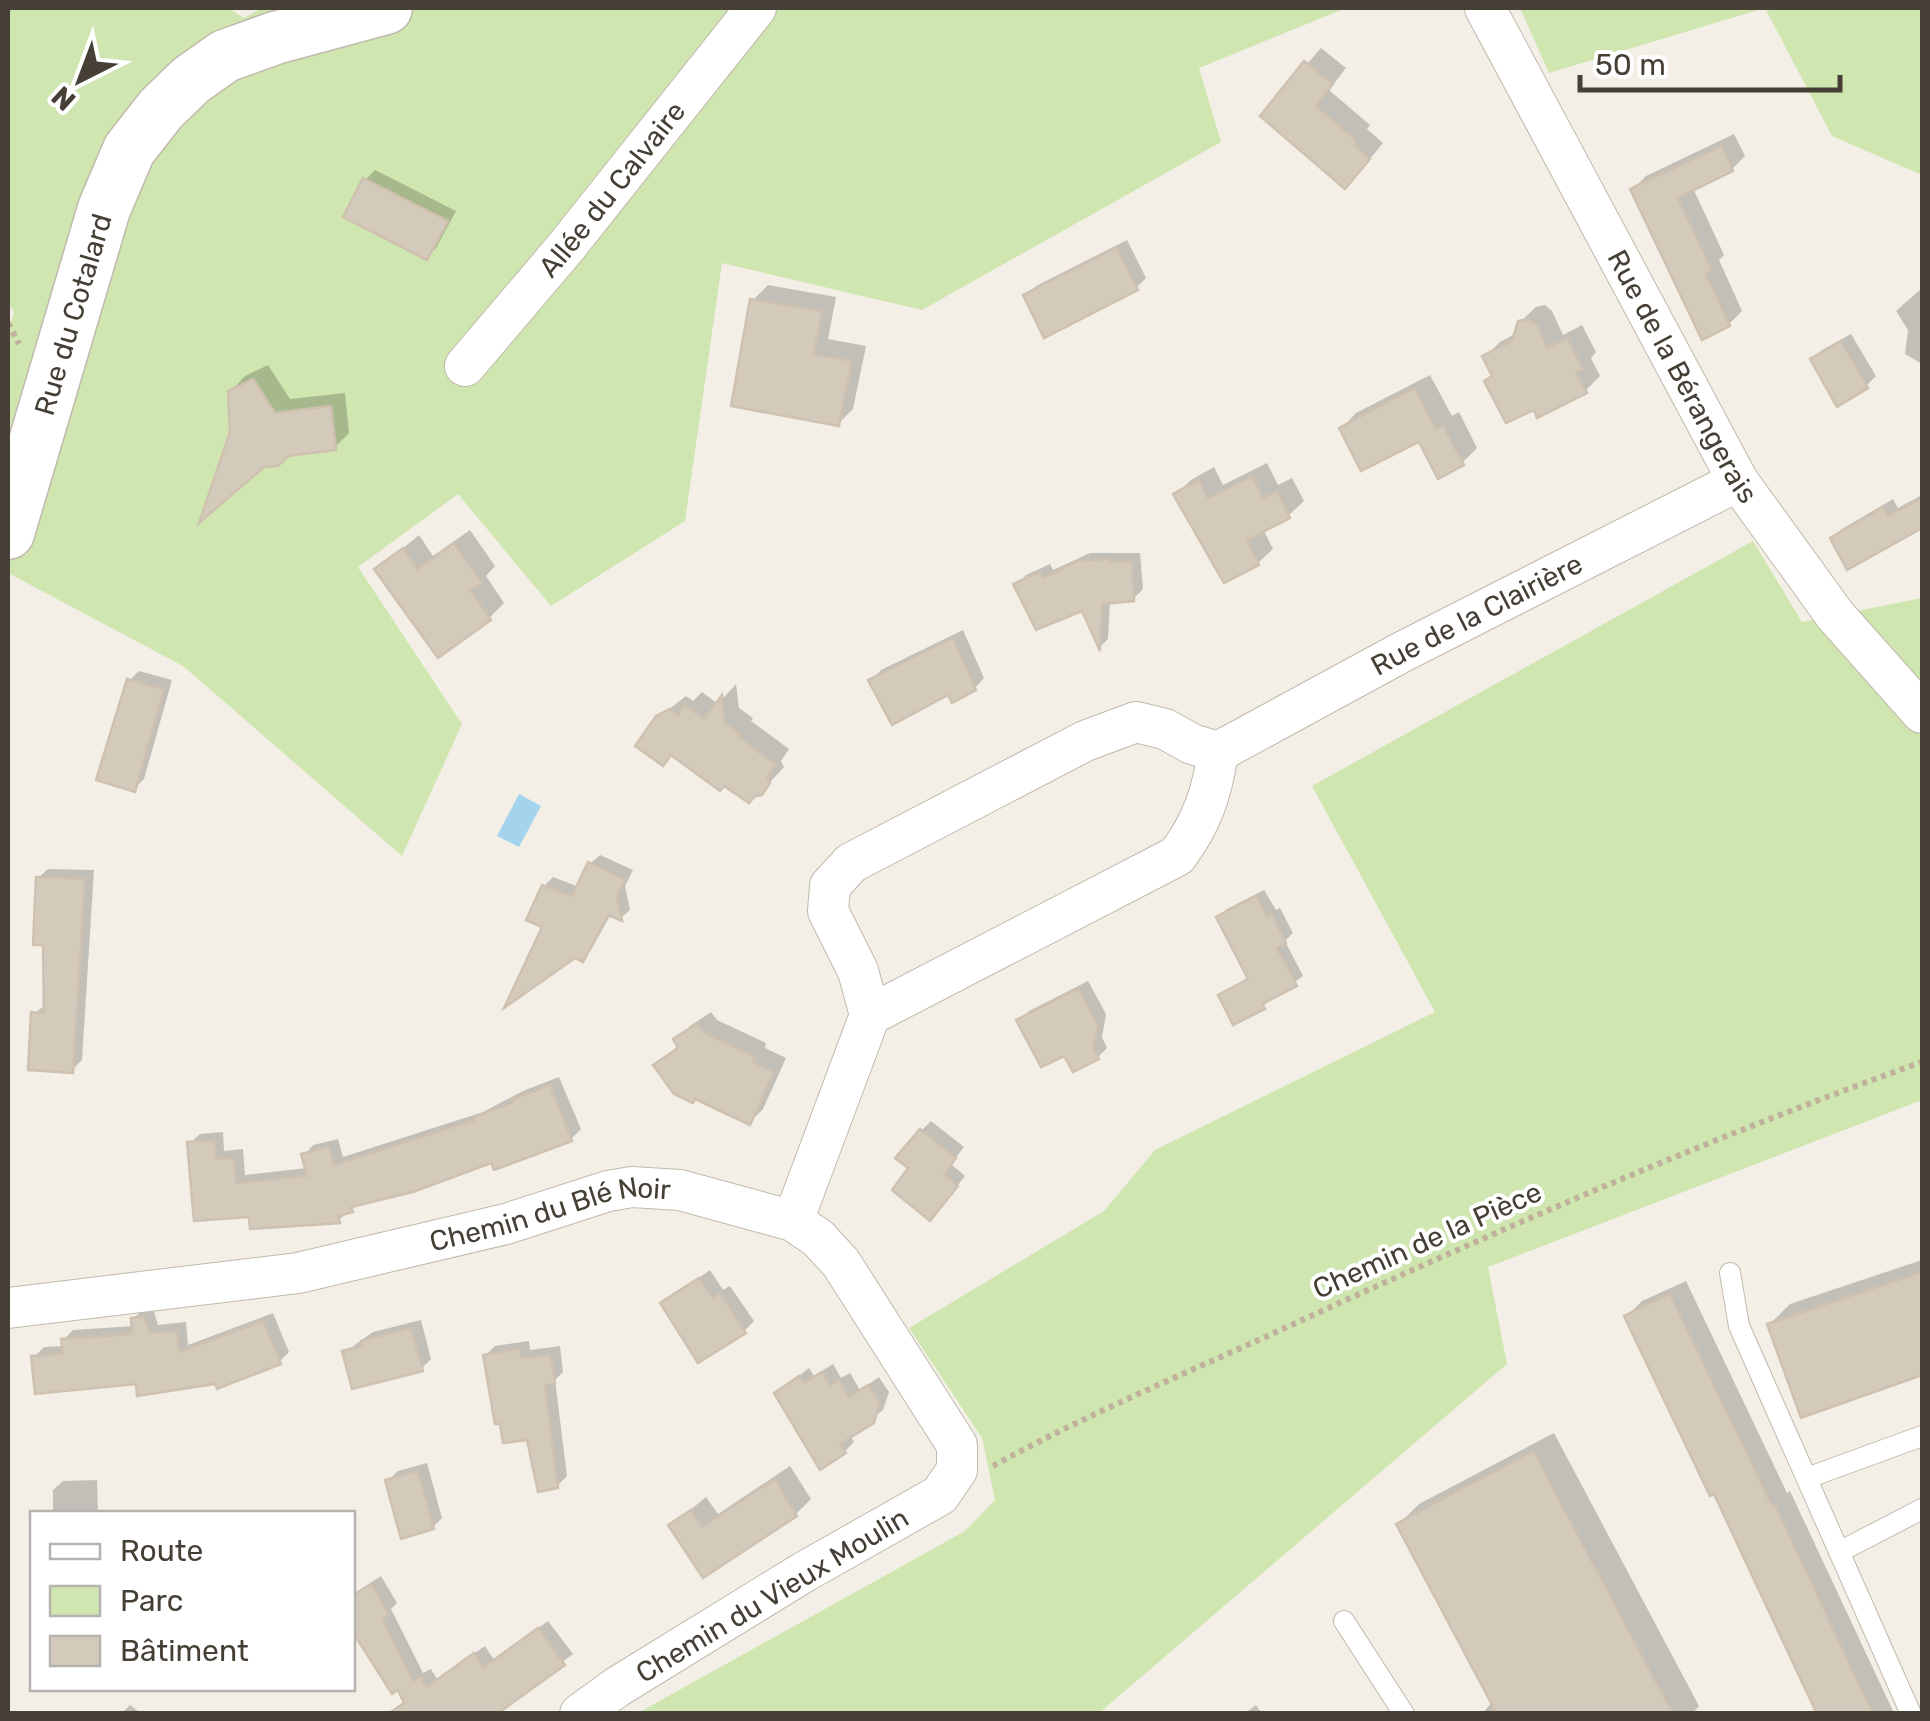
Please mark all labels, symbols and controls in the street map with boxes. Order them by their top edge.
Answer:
north arrow [30,30,130,130]
scale bar [1580,30,1840,92]
text: 50 m [1595,47,1666,83]
text: N [45,79,82,117]
street label: Allée du Calvaire [532,95,692,284]
street label: Rue du Cotalard [28,210,119,419]
street label: Rue de la Bérangerais [1600,244,1764,510]
street label: Rue de la Clairière [1365,547,1588,683]
street label: Chemin du Blé Noir [426,1170,672,1258]
street label: Chemin de la Pièce [1308,1175,1547,1306]
street label: Chemin du Vieux Moulin [630,1501,914,1690]
legend [30,1511,355,1691]
text: Route [120,1533,203,1569]
text: Parc [120,1583,183,1619]
text: Bâtiment [120,1633,249,1669]

